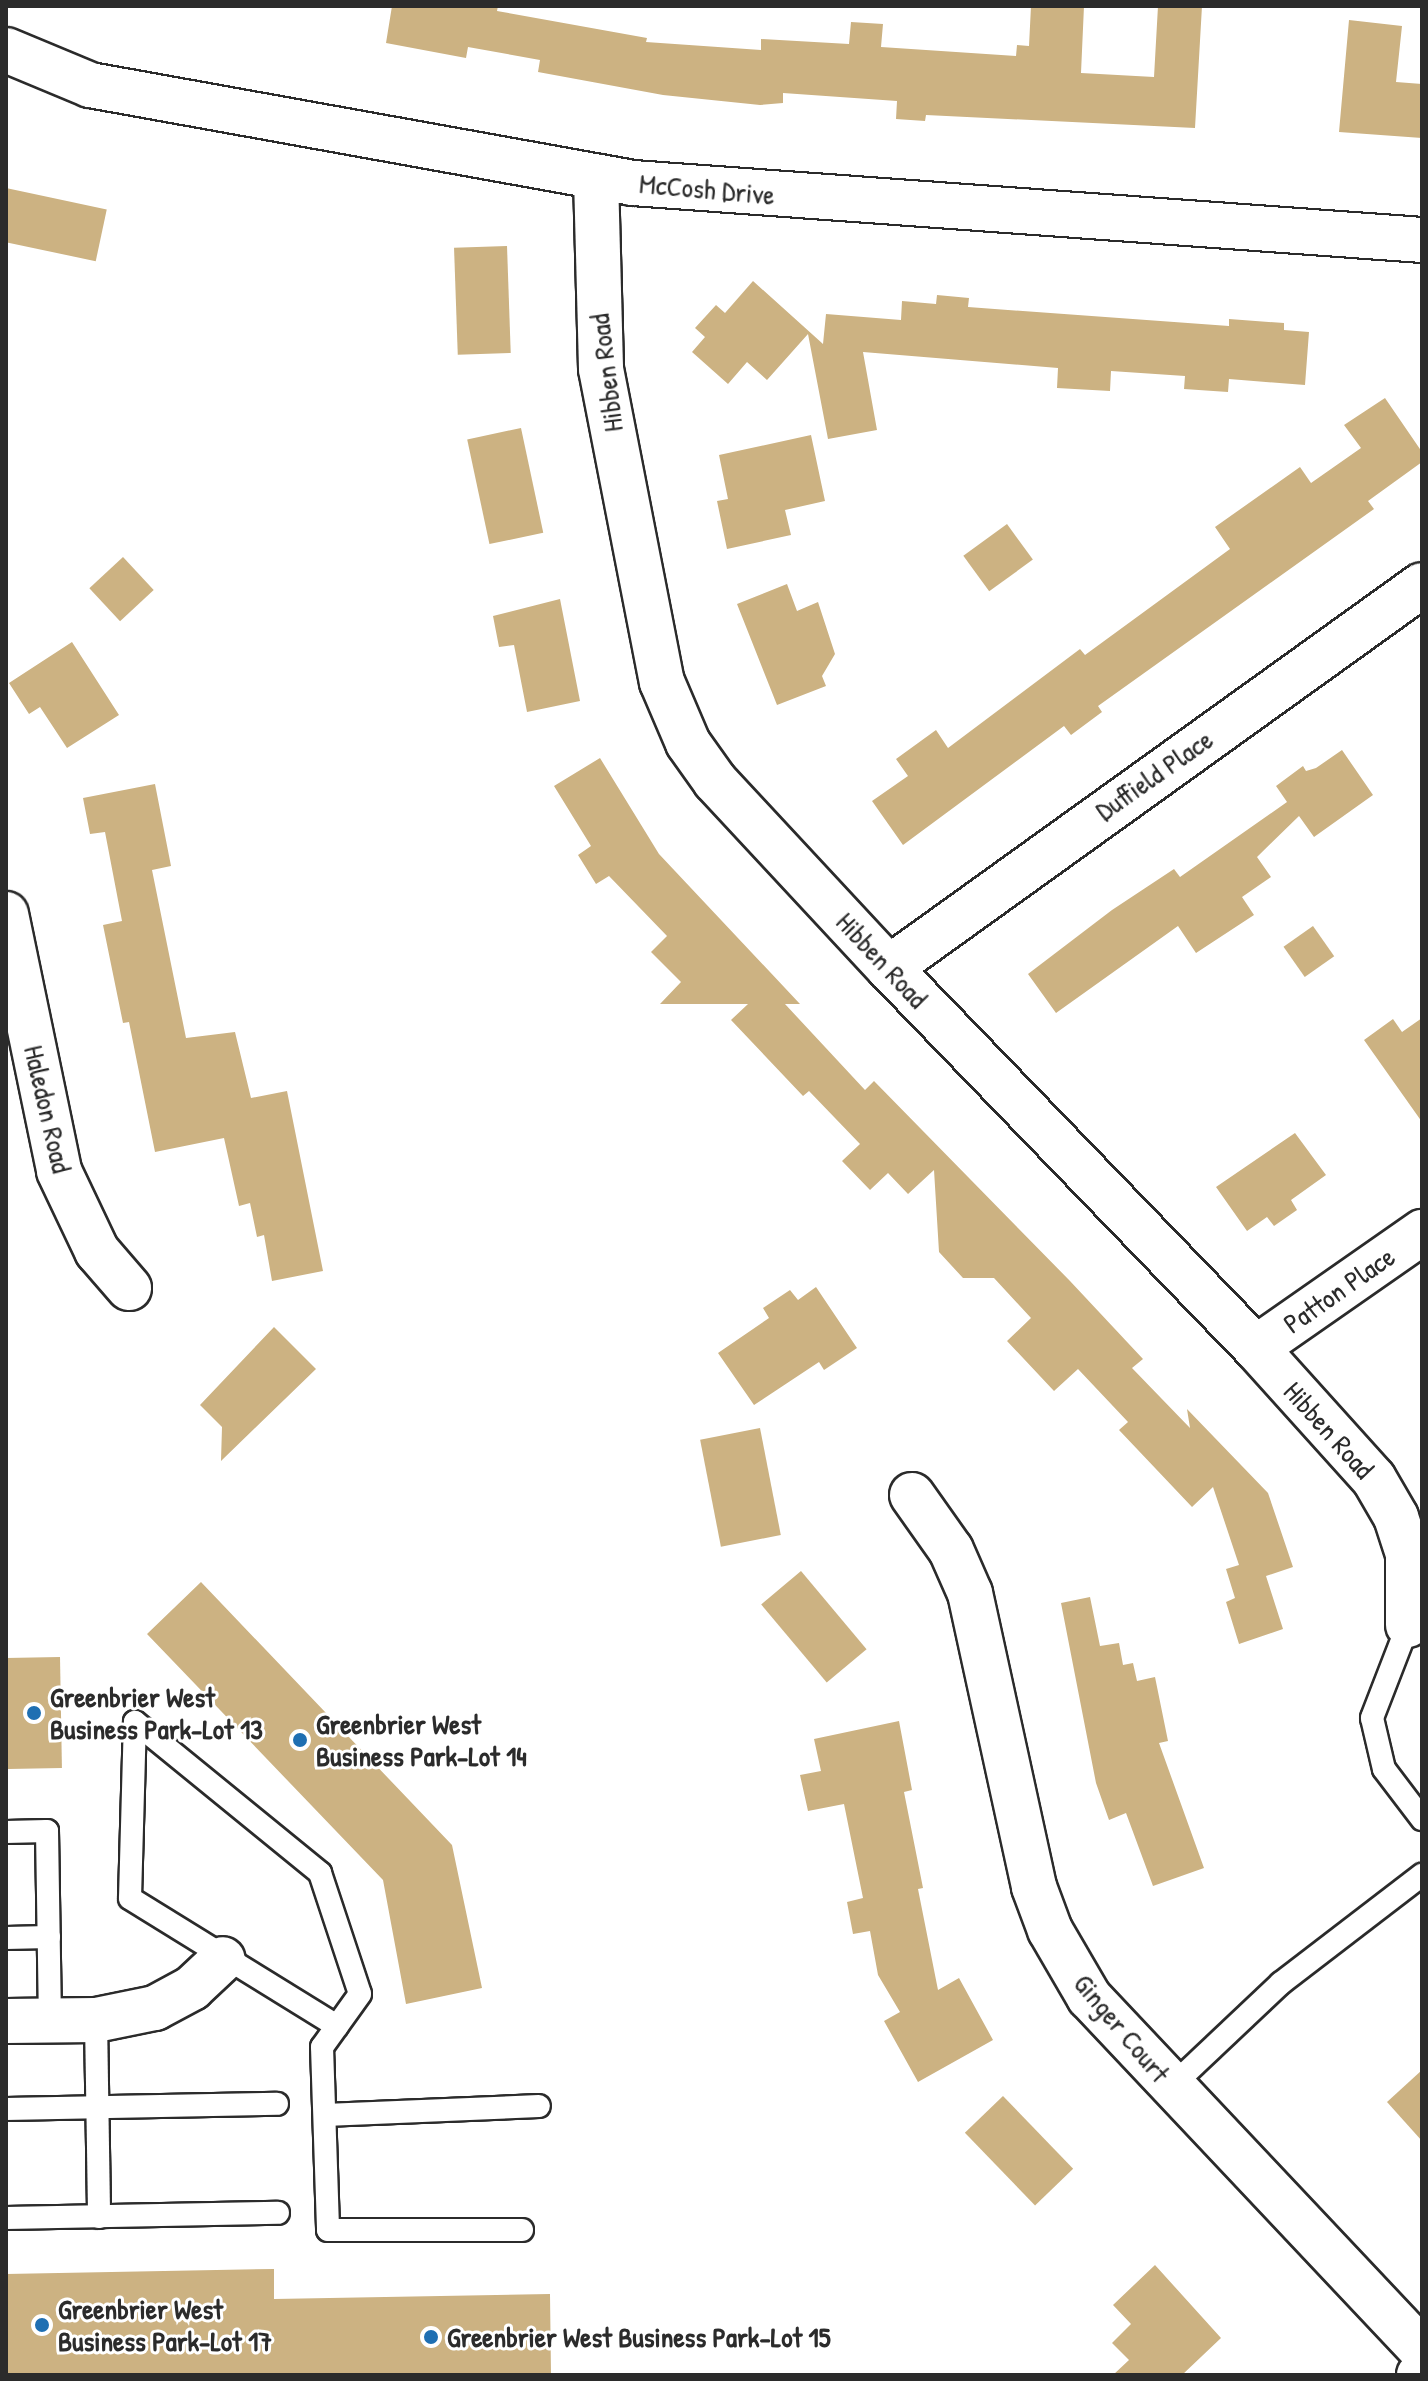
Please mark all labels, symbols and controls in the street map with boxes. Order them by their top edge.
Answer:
street label: McCosh Drive [638,166,776,212]
street label: Hibben Road [582,312,630,434]
street label: Duffield Place [1089,722,1219,828]
street label: Hibben Road [829,905,935,1015]
street label: Haledon Road [17,1042,79,1176]
street label: Patton Place [1277,1240,1401,1340]
street label: Hibben Road [1277,1375,1381,1485]
place label: Greenbrier West Business Park-Lot 13 [50,1680,263,1746]
marker: Greenbrier West Business Park-Lot 13 [25,1704,43,1722]
place label: Greenbrier West Business Park-Lot 14 [316,1707,527,1773]
marker: Greenbrier West Business Park-Lot 14 [291,1731,309,1749]
street label: Ginger Court [1067,1967,1177,2089]
place label: Greenbrier West Business Park-Lot 17 [58,2292,272,2358]
marker: Greenbrier West Business Park-Lot 17 [33,2316,51,2334]
place label: Greenbrier West Business Park-Lot 15 [447,2320,831,2354]
marker: Greenbrier West Business Park-Lot 15 [422,2328,440,2346]

